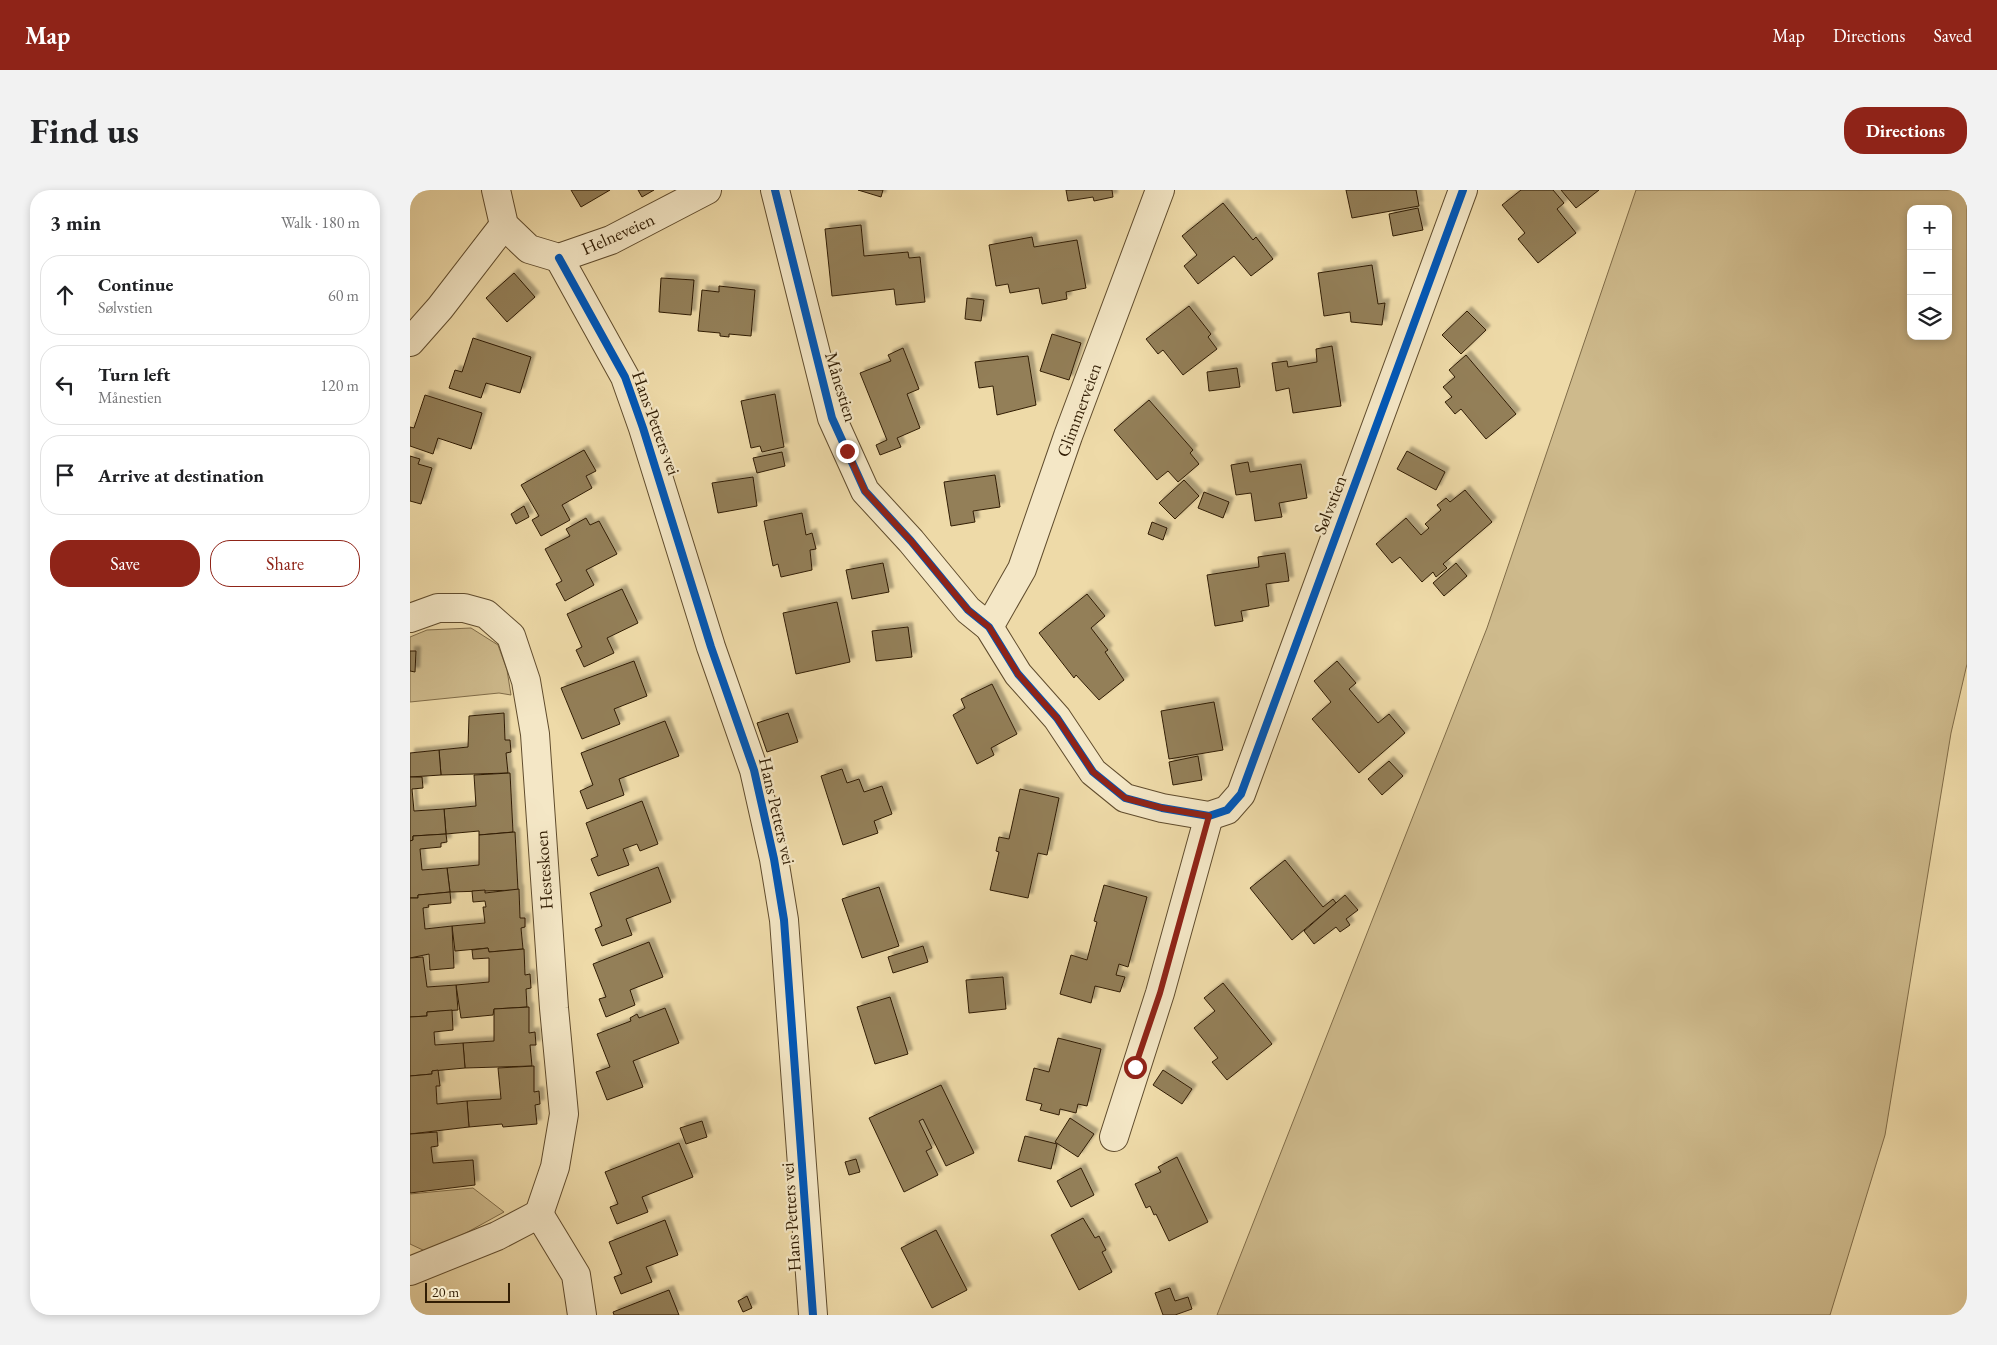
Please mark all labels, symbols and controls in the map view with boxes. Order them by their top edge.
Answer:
text: Map [25,20,70,51]
text: Map [1773,24,1805,47]
text: Directions [1833,24,1905,47]
text: Saved [1933,24,1972,47]
button: Directions [1844,107,1967,154]
text: Find us [30,108,139,153]
map controls [1907,205,1952,340]
button: + [1907,205,1952,250]
street label: Helneveien [578,207,658,260]
text: 3 min [50,209,101,236]
text: Walk · 180 m [281,212,360,233]
button: − [1907,250,1952,295]
text: Continue [98,272,173,297]
icon: ahead [51,281,79,309]
text: 60 m [328,285,359,306]
button: layers [1907,295,1952,340]
text: Sølvstien [98,297,153,318]
street label: Månestien [820,349,863,425]
street label: Glimmerveien [1051,359,1106,460]
text: Turn left [98,362,170,387]
street label: Hans Petters vei [627,368,686,479]
icon: left [51,371,79,399]
text: 120 m [320,375,359,396]
text: Månestien [98,387,162,408]
route end [836,440,859,463]
icon: arrive [51,461,79,489]
text: Arrive at destination [98,463,264,488]
street label: Sølvstien [1308,472,1351,538]
button: Save [50,540,200,587]
button: Share [210,540,360,587]
street label: Hans Petters vei [754,755,801,867]
street label: Hesteskoen [529,829,558,911]
route start [1124,1056,1147,1079]
street label: Hans Petters vei [775,1161,806,1272]
scale bar [425,1280,510,1303]
text: 20 m [432,1283,459,1301]

